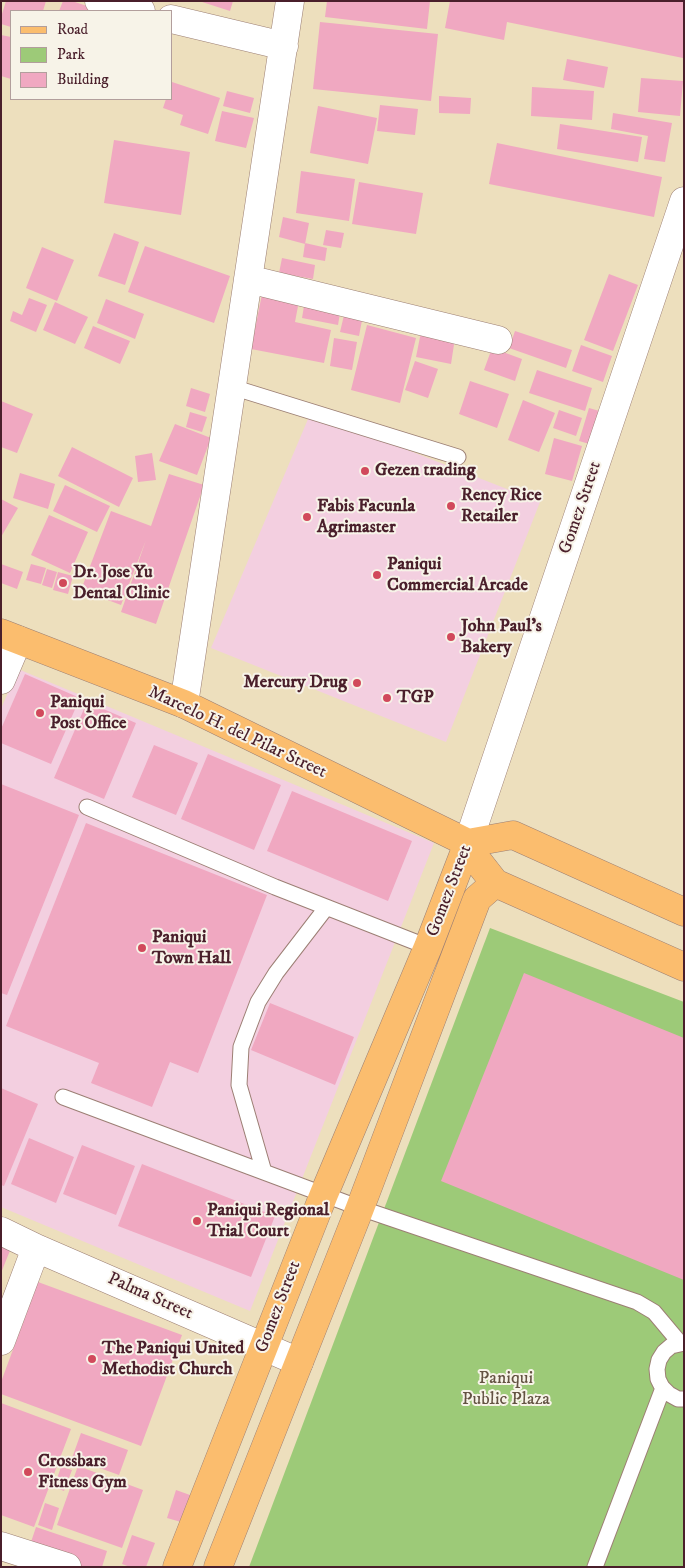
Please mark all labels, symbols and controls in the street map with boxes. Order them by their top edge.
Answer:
legend [10,10,172,100]
text: Road [57,20,88,39]
text: Park [57,45,85,64]
text: Building [57,70,109,89]
street label: Gomez Street [555,459,607,557]
place label: Gezen trading [375,460,475,482]
marker: Gezen trading [359,465,371,477]
place label: Rency Rice Retailer [461,485,542,528]
place label: Fabis Facunla Agrimaster [317,496,415,538]
marker: Rency Rice Retailer [445,500,457,512]
marker: Fabis Facunla Agrimaster [301,511,313,523]
place label: Paniqui Commercial Arcade [387,554,528,596]
place label: Dr. Jose Yu Dental Clinic [73,562,170,604]
marker: Paniqui Commercial Arcade [371,569,383,581]
marker: Dr. Jose Yu Dental Clinic [57,577,69,589]
place label: John Paul's Bakery [461,616,542,659]
marker: John Paul's Bakery [445,631,457,643]
place label: Mercury Drug [244,672,347,694]
marker: Mercury Drug [351,677,363,689]
street label: Marcelo H. del Pilar Street [144,682,330,784]
place label: TGP [397,687,434,709]
place label: Paniqui Post Office [50,692,126,734]
marker: TGP [381,692,393,704]
marker: Paniqui Post Office [34,707,46,719]
street label: Gomez Street [423,842,477,940]
place label: Paniqui Town Hall [152,927,231,970]
marker: Paniqui Town Hall [136,942,148,954]
place label: Paniqui Regional Trial Court [207,1200,329,1242]
marker: Paniqui Regional Trial Court [191,1215,203,1227]
street label: Gomez Street [252,1258,306,1356]
street label: Palma Street [104,1269,196,1325]
place label: The Paniqui United Methodist Church [102,1338,244,1380]
marker: The Paniqui United Methodist Church [86,1353,98,1365]
park label: Paniqui Public Plaza [462,1368,550,1410]
place label: Crossbars Fitness Gym [38,1451,127,1494]
marker: Crossbars Fitness Gym [22,1466,34,1478]

